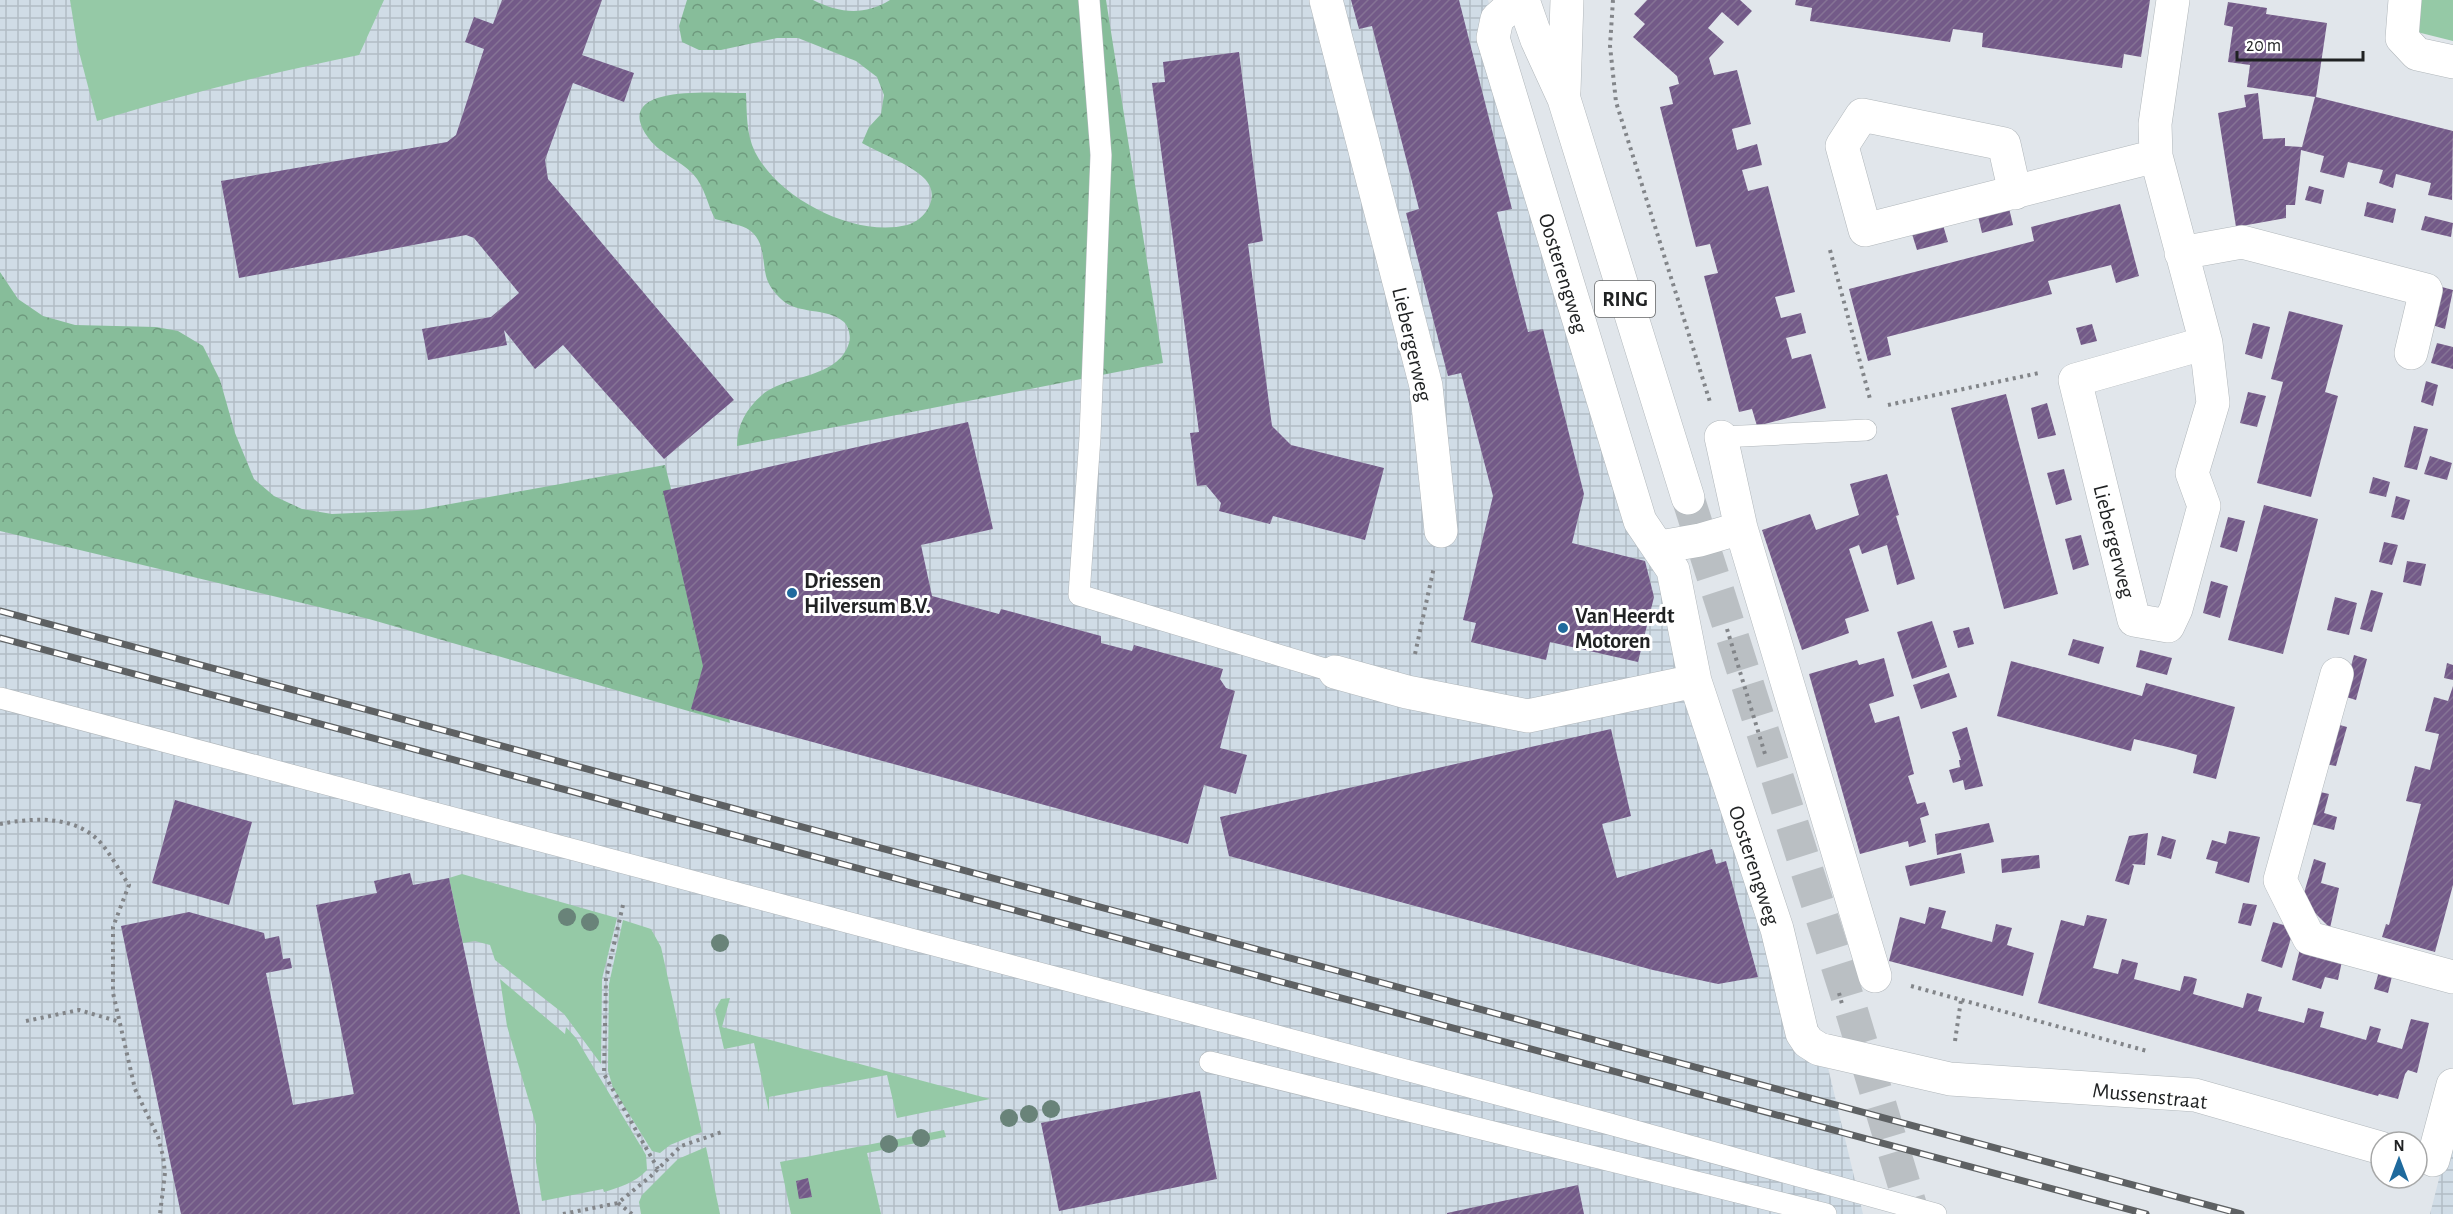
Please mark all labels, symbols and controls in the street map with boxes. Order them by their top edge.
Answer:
scale bar [2237,24,2363,62]
text: 20 m [2246,37,2281,55]
street label: Oosterengweg [1534,211,1592,336]
road number: RING [1595,281,1655,317]
street label: Liebergerweg [1388,285,1436,404]
street label: Liebergerweg [2089,482,2139,601]
place label: Driessen Hilversum B.V. [804,570,931,617]
marker: Driessen Hilversum B.V. [785,586,799,600]
place label: Van Heerdt Motoren [1575,605,1675,652]
marker: Van Heerdt Motoren [1556,621,1570,635]
street label: Oosterengweg [1724,803,1784,928]
street label: Mussenstraat [2091,1079,2208,1113]
north arrow [2369,1130,2429,1190]
text: N [2393,1138,2405,1154]

